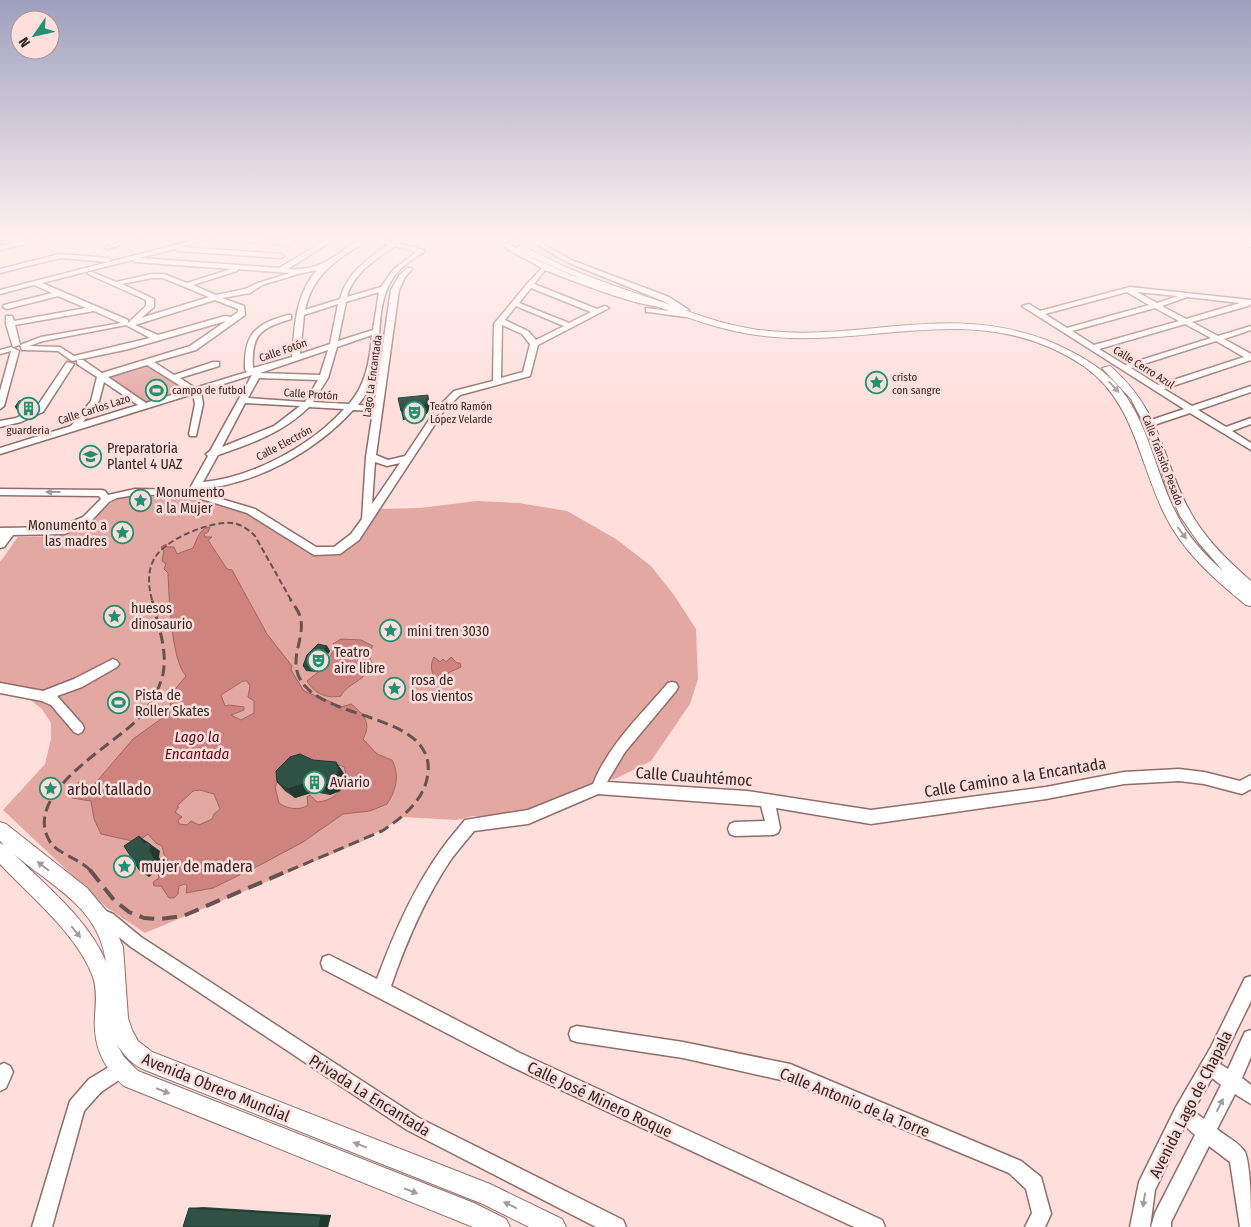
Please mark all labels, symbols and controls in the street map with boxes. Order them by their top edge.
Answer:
north arrow [10,10,60,60]
text: N [15,34,34,50]
street label: Lago La Encantada [360,334,385,418]
street label: Calle Fotón [258,336,309,365]
street label: Calle Cerro Azul [1111,343,1177,391]
place icon: cristo con sangre [864,371,888,395]
place label: cristo con sangre [892,371,941,397]
sports icon: campo de futbol [144,378,168,402]
one-way arrow [1108,381,1120,393]
place label: campo de futbol [172,384,246,397]
street label: Calle Protón [283,386,339,403]
street label: Calle Carlos Lazo [56,392,132,427]
building icon: guarderia [16,397,40,421]
theatre icon: Teatro Ramón López Velarde [402,400,426,424]
place label: Teatro Ramón López Velarde [430,400,492,426]
street label: Calle Tránsito Pesado [1139,413,1186,507]
street label: Calle Electrón [254,423,314,464]
place label: guarderia [6,424,50,437]
place label: Preparatoria Plantel 4 UAZ [107,440,183,473]
school or university icon: Preparatoria Plantel 4 UAZ [79,444,103,468]
place label: Monumento a la Mujer [156,484,225,517]
one-way arrow [45,488,61,496]
place icon: Monumento a la Mujer [128,488,152,512]
place label: Monumento a las madres [28,517,107,550]
place icon: Monumento a las madres [111,521,135,545]
one-way arrow [1177,526,1187,540]
place label: huesos dinosaurio [131,600,193,633]
place icon: huesos dinosaurio [103,604,127,628]
place icon: mini tren 3030 [379,619,403,643]
place label: mini tren 3030 [407,623,489,640]
place label: Teatro aire libre [334,644,385,677]
theatre icon: Teatro aire libre [306,648,330,672]
place label: rosa de los vientos [411,672,473,705]
place icon: rosa de los vientos [383,676,407,700]
place label: Pista de Roller Skates [135,687,210,720]
sports icon: Pista de Roller Skates [107,691,131,715]
water label: Lago la Encantada [165,728,230,763]
street label: Calle Camino a la Encantada [923,754,1108,801]
street label: Calle Cuauhtémoc [635,763,753,790]
building icon: Aviario [302,770,326,794]
place label: Aviario [330,774,370,791]
place icon: arbol tallado [39,777,63,801]
place label: arbol tallado [67,780,151,799]
place icon: mujer de madera [113,854,137,878]
place label: mujer de madera [141,857,253,876]
one-way arrow [36,860,49,871]
one-way arrow [70,926,81,939]
street label: Avenida Lago de Chapala [1145,1027,1236,1181]
street label: Avenida Obrero Mundial [139,1049,292,1126]
street label: Privada La Encantada [306,1050,434,1140]
street label: Calle José Minero Roque [524,1058,675,1141]
street label: Calle Antonio de la Torre [777,1064,933,1141]
one-way arrow [156,1088,170,1096]
one-way arrow [1217,1098,1225,1112]
one-way arrow [352,1141,367,1148]
one-way arrow [404,1187,418,1195]
one-way arrow [1140,1192,1148,1208]
one-way arrow [503,1201,518,1209]

